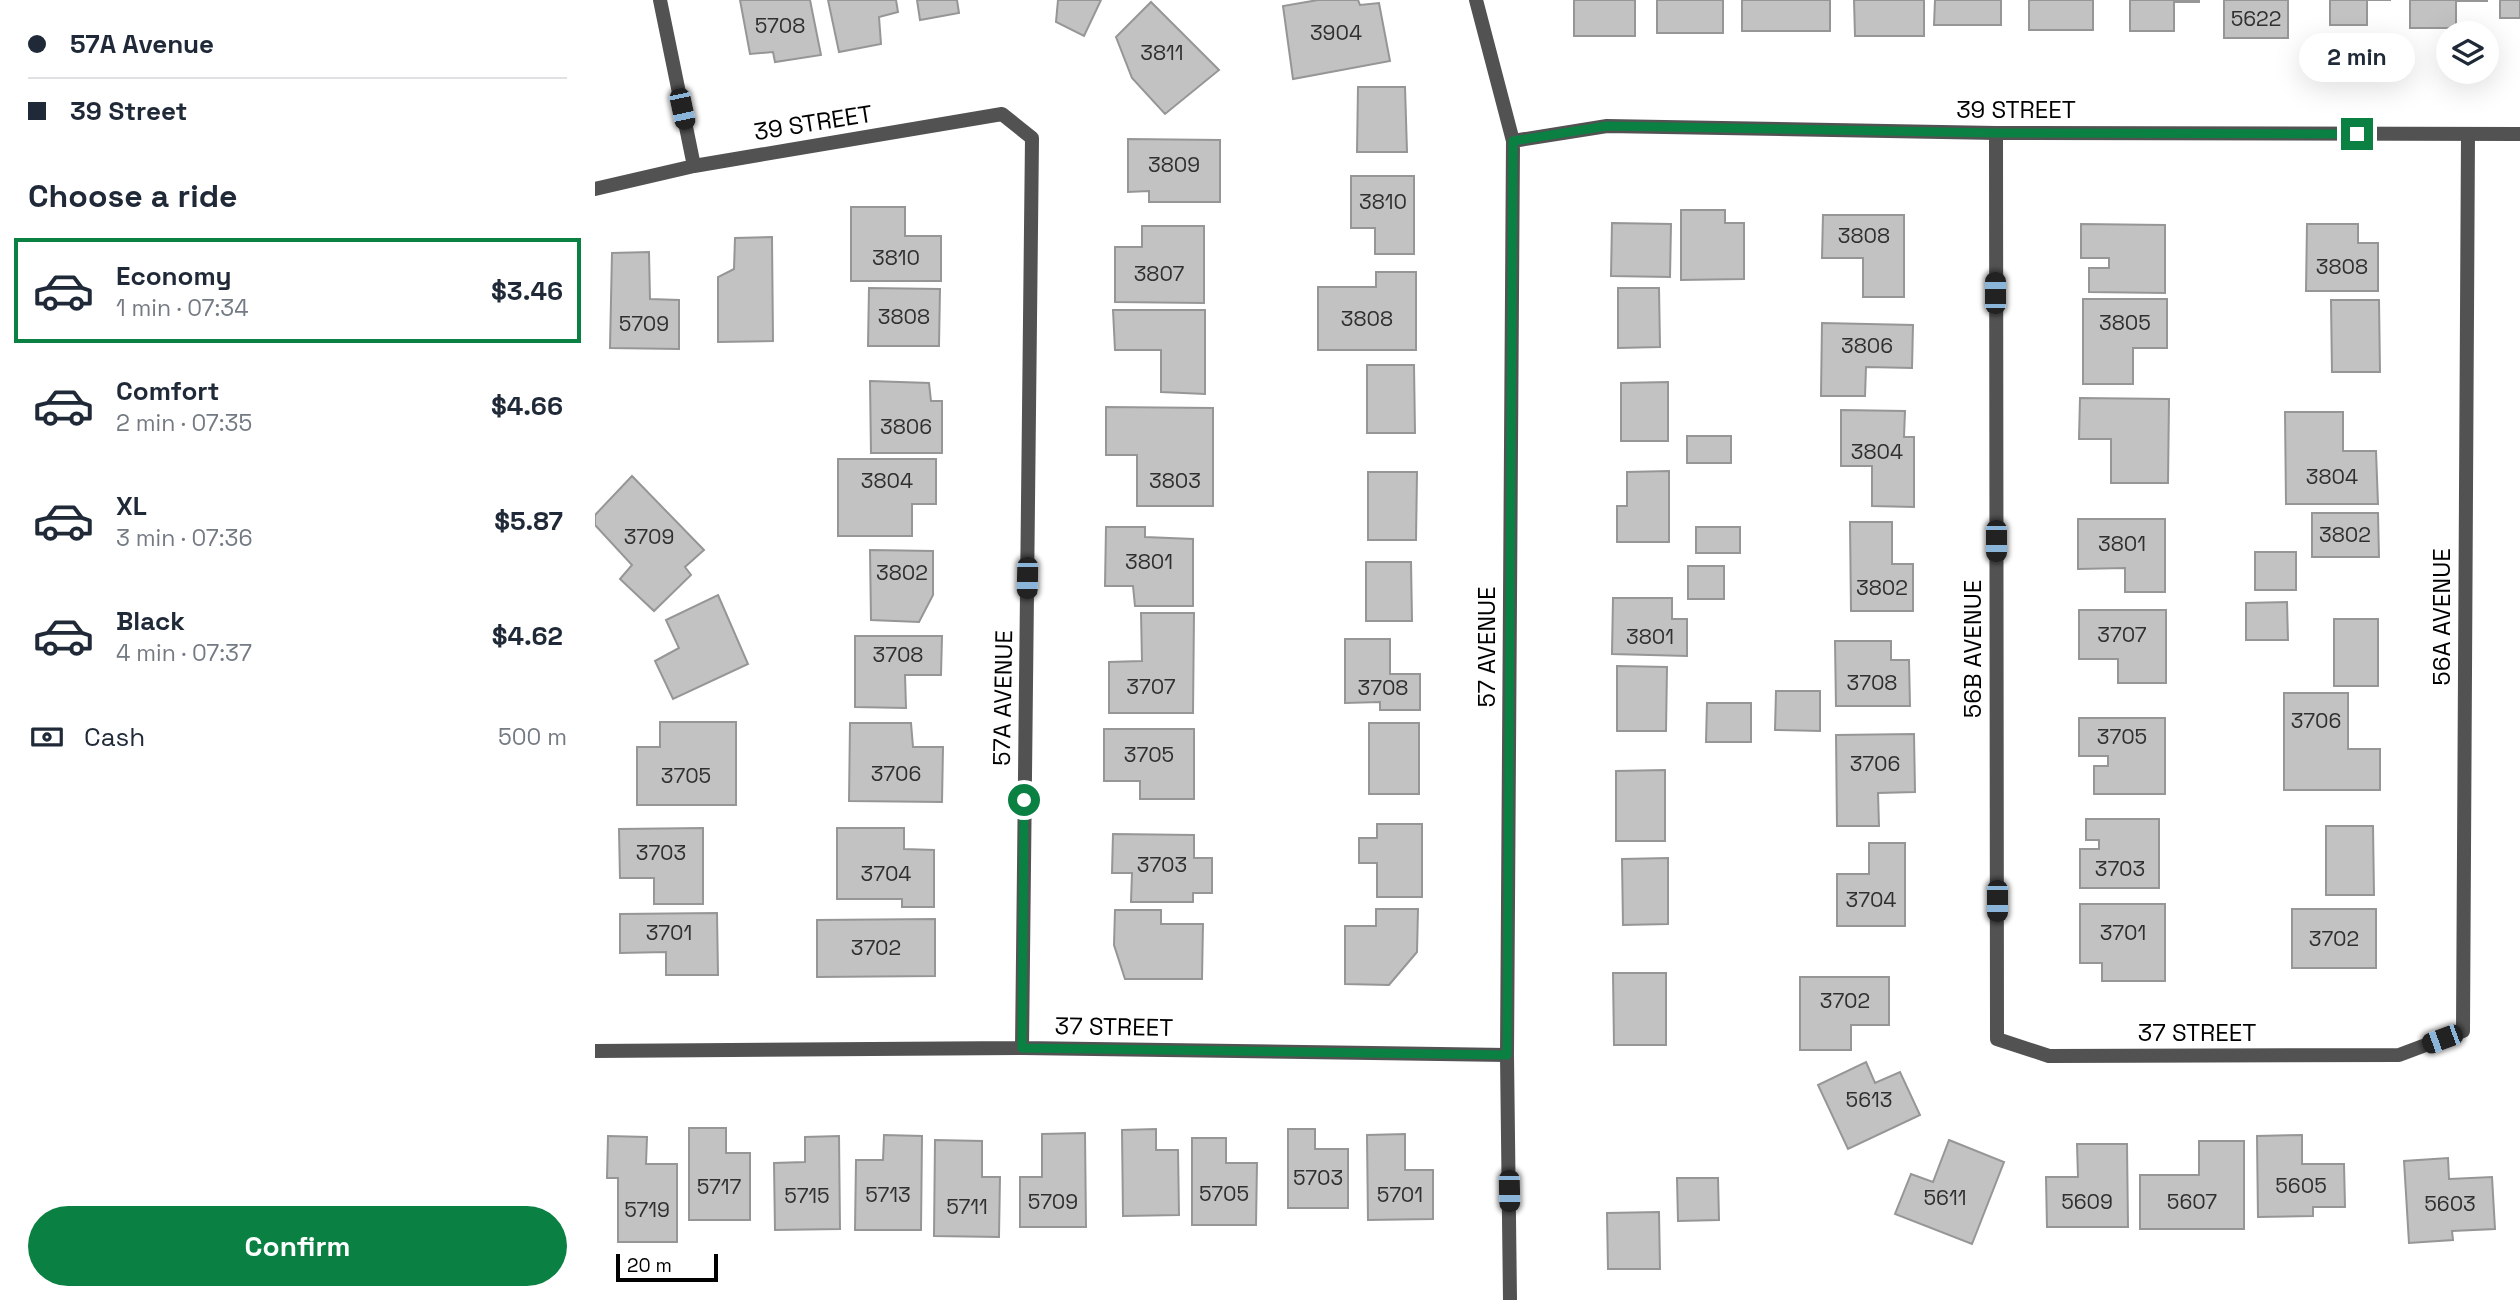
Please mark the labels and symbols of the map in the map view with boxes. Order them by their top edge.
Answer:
house number: 5622 [2231,5,2281,32]
house number: 5708 [755,12,805,39]
house number: 3904 [1310,19,1362,46]
callout: 2 min [2299,32,2415,82]
house number: 3811 [1140,39,1184,66]
car [668,86,697,132]
street label: 39 STREET [1956,94,2076,125]
street label: 39 STREET [751,98,874,147]
route end [2341,118,2373,150]
house number: 3809 [1148,151,1200,178]
house number: 3810 [1359,188,1407,215]
house number: 3808 [1838,222,1890,249]
house number: 3810 [872,244,920,271]
house number: 3808 [2316,253,2368,280]
house number: 3807 [1134,260,1185,287]
car [1985,272,2006,314]
house number: 3808 [878,303,930,330]
house number: 3808 [1341,305,1393,332]
house number: 3805 [2099,309,2151,336]
house number: 5709 [619,310,669,337]
house number: 3806 [1841,332,1893,359]
house number: 3806 [880,413,932,440]
house number: 3804 [1851,438,1903,465]
house number: 3804 [2306,463,2358,490]
house number: 3804 [861,467,913,494]
house number: 3803 [1149,467,1201,494]
car [1986,520,2007,562]
house number: 3802 [2319,521,2371,548]
house number: 3709 [624,523,674,550]
house number: 3801 [2098,530,2146,557]
house number: 3801 [1125,548,1173,575]
street label: 56A AVENUE [2426,548,2457,686]
car [1017,557,1038,599]
house number: 3802 [876,559,928,586]
house number: 3802 [1856,574,1908,601]
street label: 56B AVENUE [1957,580,1988,718]
street label: 57 AVENUE [1471,586,1502,708]
house number: 3707 [2097,621,2147,648]
house number: 3801 [1626,623,1674,650]
street label: 57A AVENUE [986,630,1019,766]
house number: 3708 [873,641,923,668]
house number: 3708 [1847,669,1897,696]
house number: 3707 [1126,673,1176,700]
house number: 3708 [1358,674,1408,701]
house number: 3706 [2291,707,2341,734]
house number: 3705 [2097,723,2147,750]
house number: 3705 [1124,741,1174,768]
house number: 3706 [1850,750,1900,777]
house number: 3706 [871,760,921,787]
house number: 3705 [661,762,711,789]
route start [1008,784,1040,816]
house number: 3703 [636,839,686,866]
house number: 3703 [1137,851,1187,878]
house number: 3703 [2095,855,2145,882]
house number: 3704 [861,860,911,887]
car [1987,880,2008,922]
house number: 3704 [1846,886,1896,913]
house number: 3701 [646,919,692,946]
house number: 3701 [2100,919,2146,946]
house number: 3702 [2309,925,2359,952]
house number: 3702 [851,934,901,961]
house number: 3702 [1820,987,1870,1014]
street label: 37 STREET [1054,1010,1174,1043]
street label: 37 STREET [2138,1017,2256,1048]
car [2419,1022,2466,1056]
house number: 5613 [1846,1086,1892,1113]
house number: 5703 [1293,1164,1343,1191]
car [1499,1170,1520,1212]
house number: 5605 [2275,1172,2327,1199]
house number: 5717 [697,1173,741,1200]
house number: 5705 [1199,1180,1249,1207]
house number: 5713 [865,1181,911,1208]
house number: 5701 [1377,1181,1423,1208]
house number: 5715 [784,1182,830,1209]
house number: 5611 [1924,1184,1966,1211]
house number: 5709 [1028,1188,1078,1215]
house number: 5609 [2061,1188,2113,1215]
house number: 5607 [2167,1188,2217,1215]
house number: 5603 [2424,1190,2476,1217]
house number: 5711 [946,1193,988,1220]
house number: 5719 [624,1196,670,1223]
scale bar [616,1251,717,1283]

